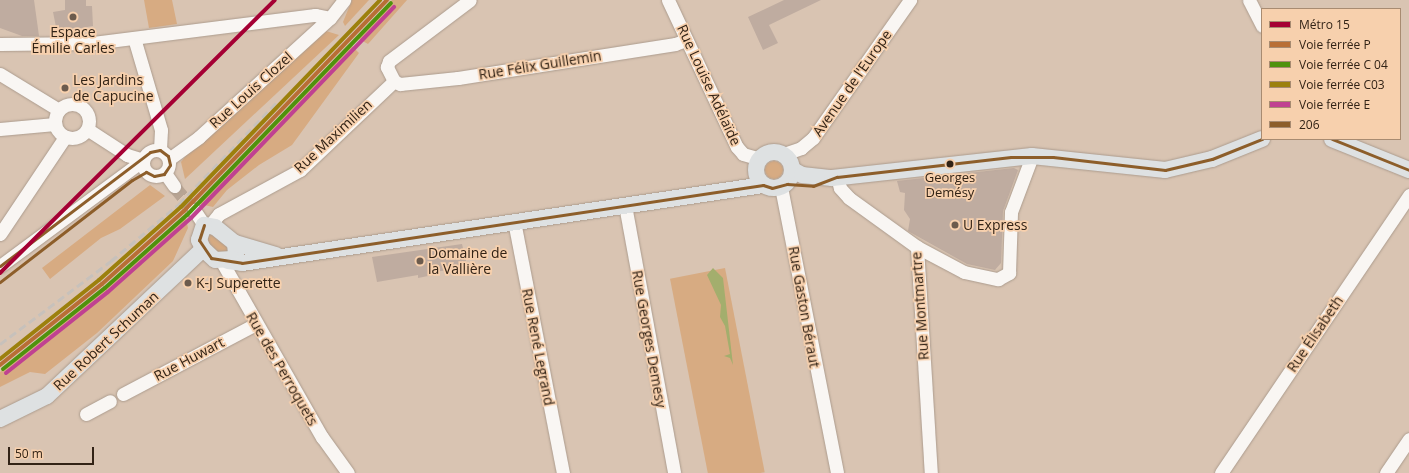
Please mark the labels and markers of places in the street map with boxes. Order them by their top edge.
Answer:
marker: Espace Émilie Carles [68,12,78,22]
place label: Espace Émilie Carles [31,24,115,56]
place label: Les Jardins de Capucine [73,72,154,104]
marker: Les Jardins de Capucine [60,83,70,93]
marker: Georges Demésy [945,159,955,169]
place label: Georges Demésy [925,170,975,201]
place label: U Express [963,217,1027,233]
marker: U Express [950,220,960,230]
place label: Domaine de la Vallière [428,245,507,278]
marker: Domaine de la Vallière [415,256,425,266]
place label: K-J Superette [196,275,281,291]
marker: K-J Superette [183,278,193,288]

